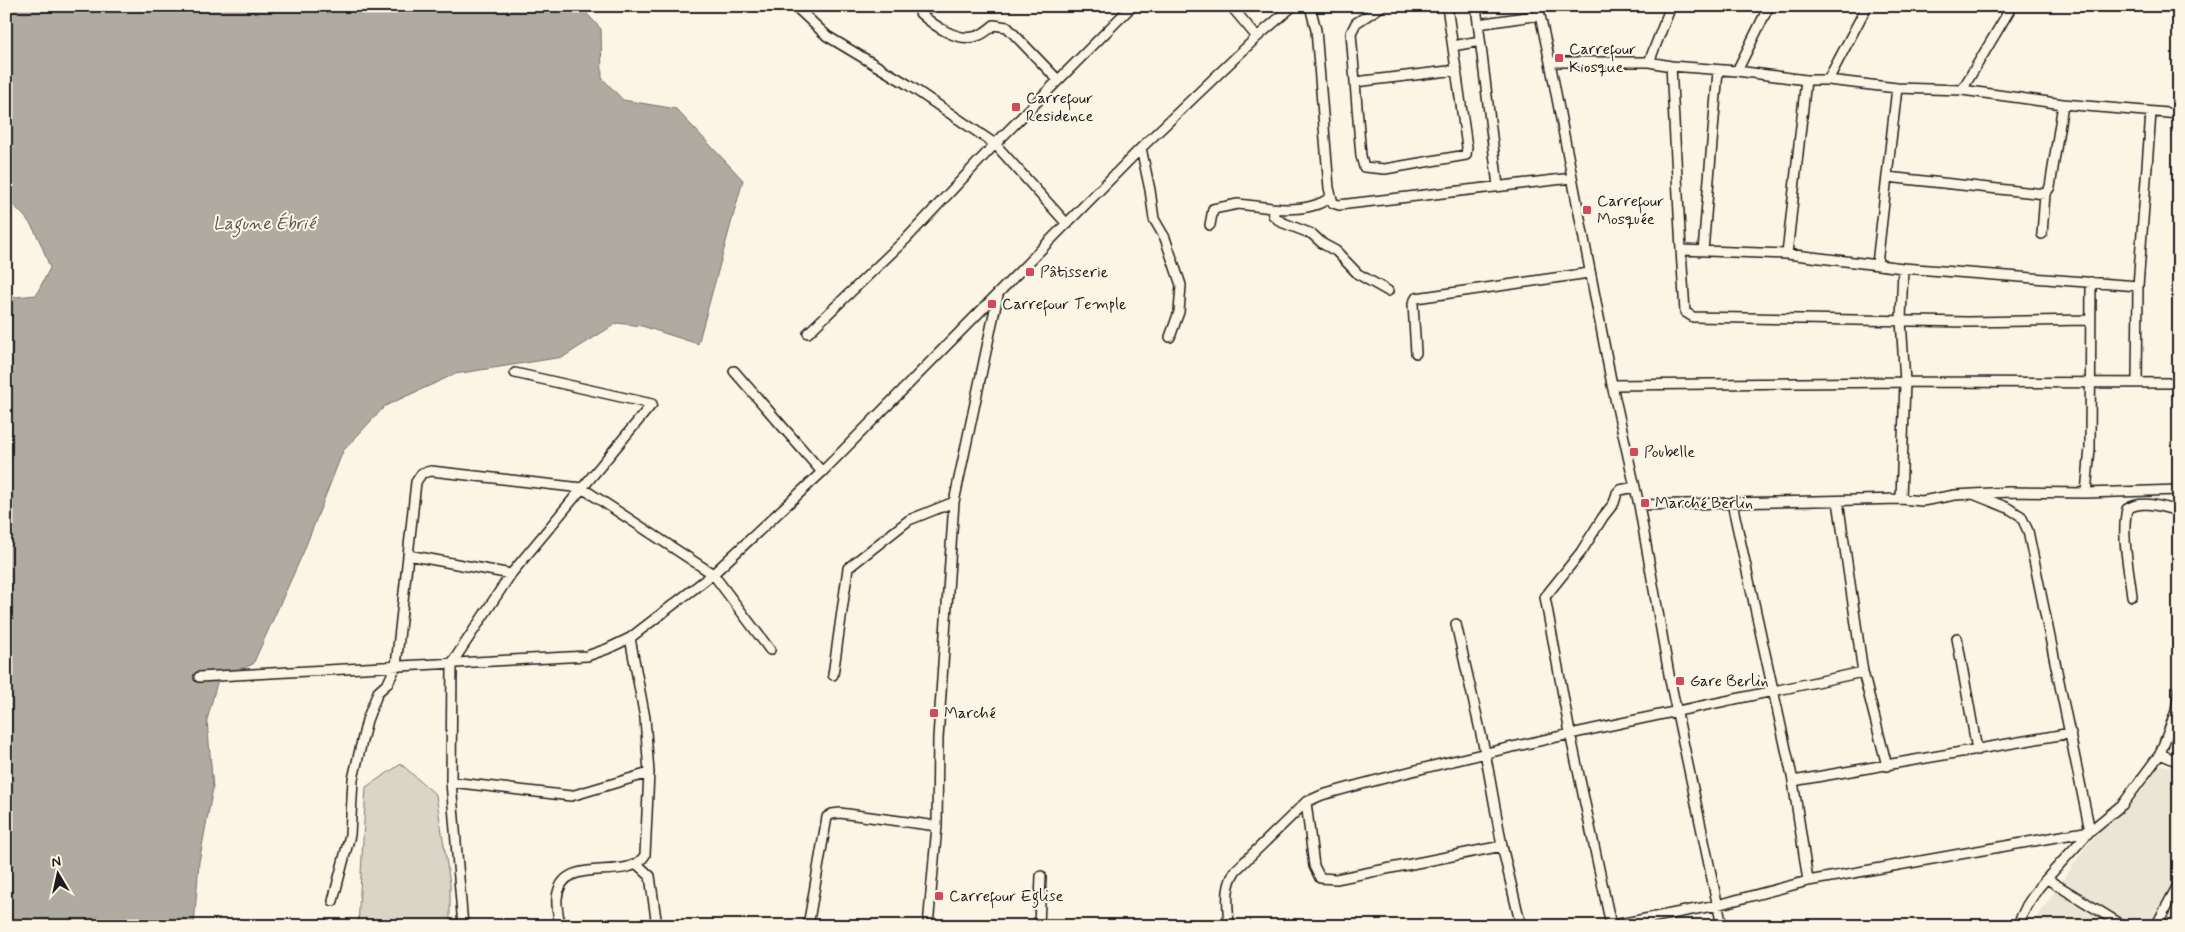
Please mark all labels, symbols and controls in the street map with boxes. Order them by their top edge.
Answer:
place label: Carrefour Kiosque [1569,39,1636,78]
marker: Carrefour Kiosque [1553,52,1565,64]
place label: Carrefour Residence [1026,88,1093,127]
marker: Carrefour Residence [1010,101,1022,113]
place label: Carrefour Mosquée [1597,191,1664,230]
marker: Carrefour Mosquée [1581,204,1593,216]
water label: Lagune Ébrié [213,212,318,238]
place label: Pâtisserie [1040,262,1109,283]
marker: Pâtisserie [1024,266,1036,278]
place label: Carrefour Temple [1002,294,1127,317]
marker: Carrefour Temple [986,298,998,310]
place label: Poubelle [1644,442,1695,463]
marker: Poubelle [1628,446,1640,458]
place label: Marché Berlin [1655,493,1753,514]
marker: Marché Berlin [1639,497,1651,509]
place label: Gare Berlin [1690,671,1769,692]
marker: Gare Berlin [1674,675,1686,687]
place label: Marché [944,703,996,724]
marker: Marché [928,707,940,719]
north arrow [32,850,82,900]
text: N [50,853,62,872]
place label: Carrefour Eglise [949,886,1064,909]
marker: Carrefour Eglise [933,890,945,902]

